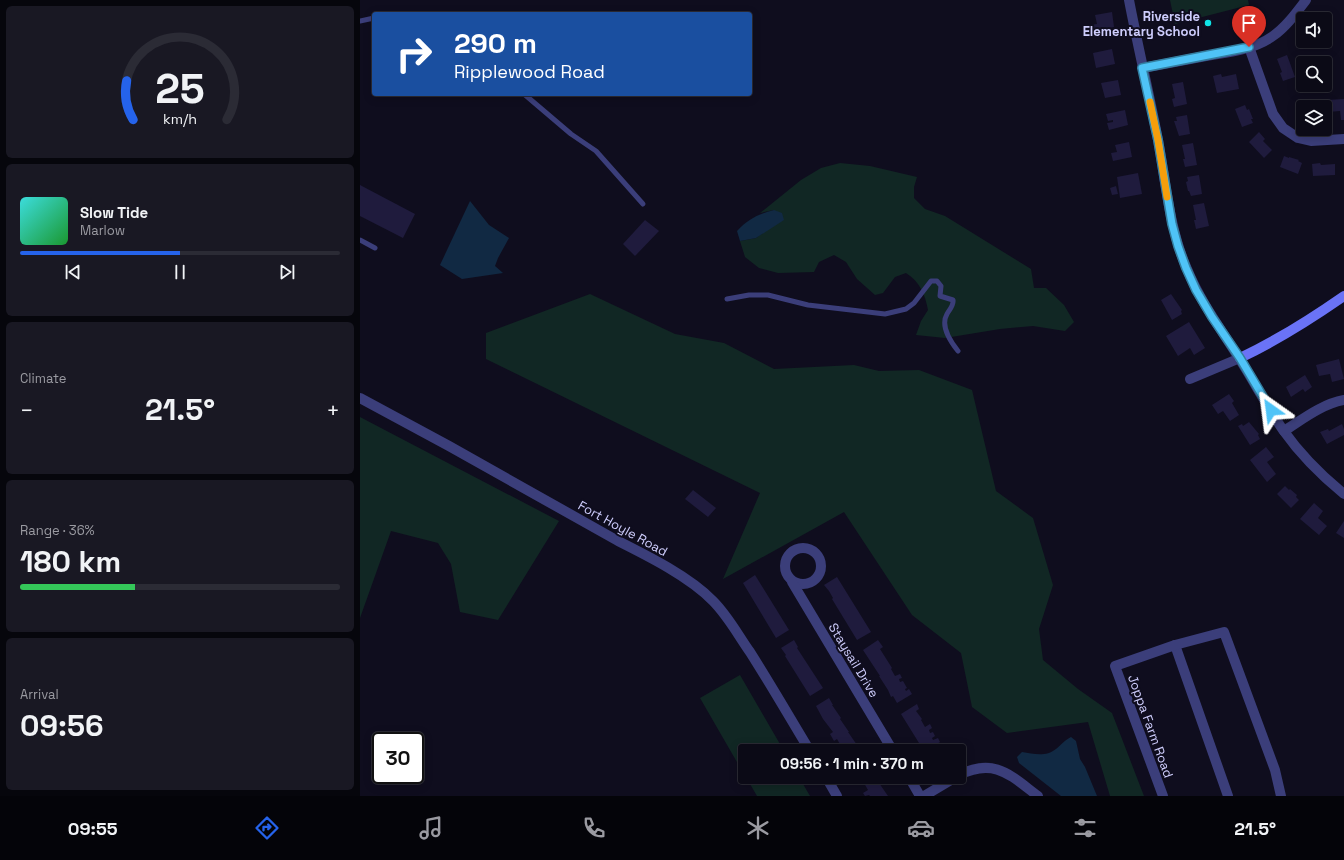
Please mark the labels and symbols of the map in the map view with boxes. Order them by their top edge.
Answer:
pin [1232,6,1266,47]
place label: Riverside Elementary School [1083,8,1200,40]
marker: Riverside Elementary School [1203,18,1213,28]
position arrow [1250,389,1292,431]
street label: Fort Hoyle Road [575,497,671,560]
street label: Staysail Drive [825,620,883,701]
street label: Joppa Farm Road [1124,672,1177,780]
speed limit sign: 30 [372,732,424,784]

